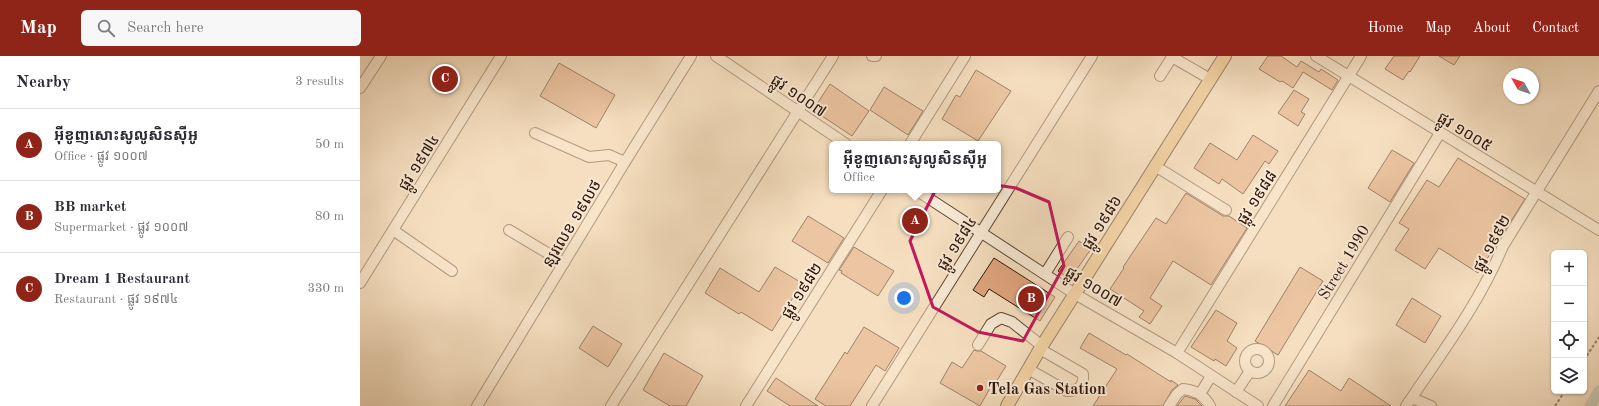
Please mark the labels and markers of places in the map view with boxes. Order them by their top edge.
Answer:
pin: C [432,64,458,94]
pin: A [902,206,928,236]
pin: B [1018,284,1044,314]
place label: Tela Gas Station [988,382,1106,398]
marker: Tela Gas Station [975,383,985,393]

